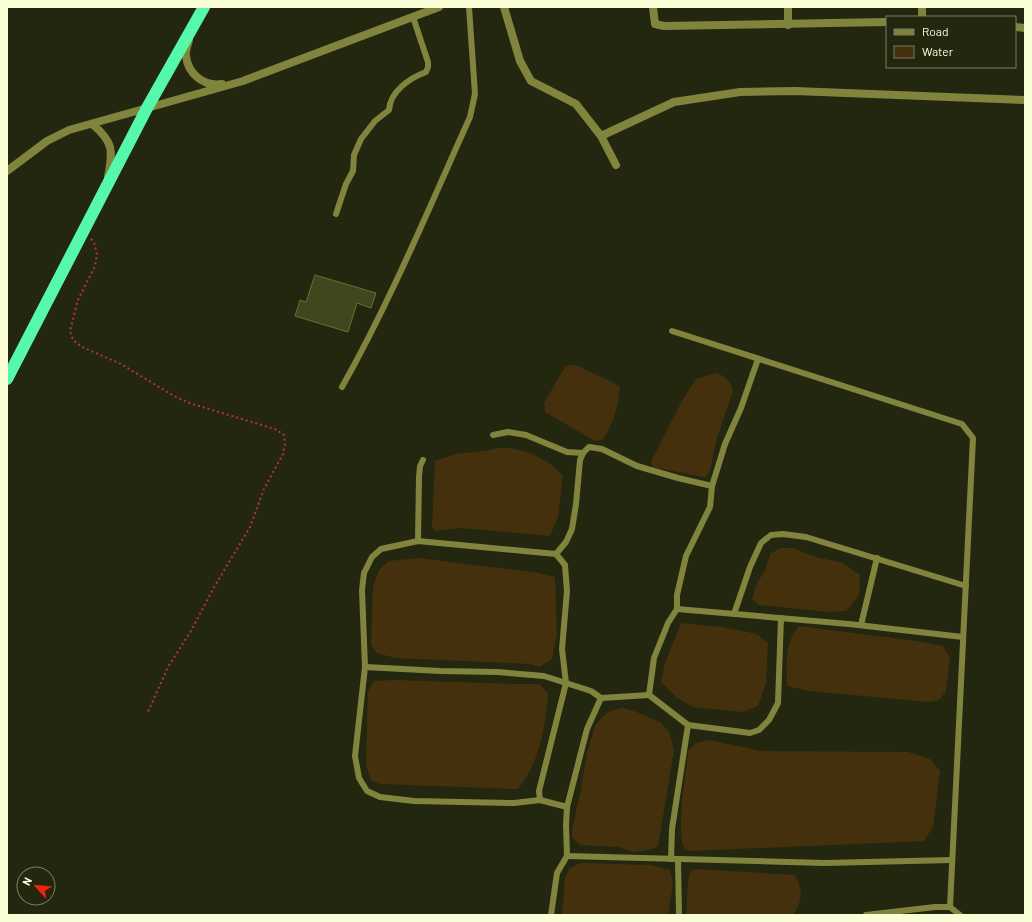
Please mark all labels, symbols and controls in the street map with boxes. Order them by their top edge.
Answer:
legend [886,16,1016,68]
text: Road [922,24,949,38]
text: Water [922,44,954,58]
north arrow [16,866,56,906]
text: N [19,875,34,887]

